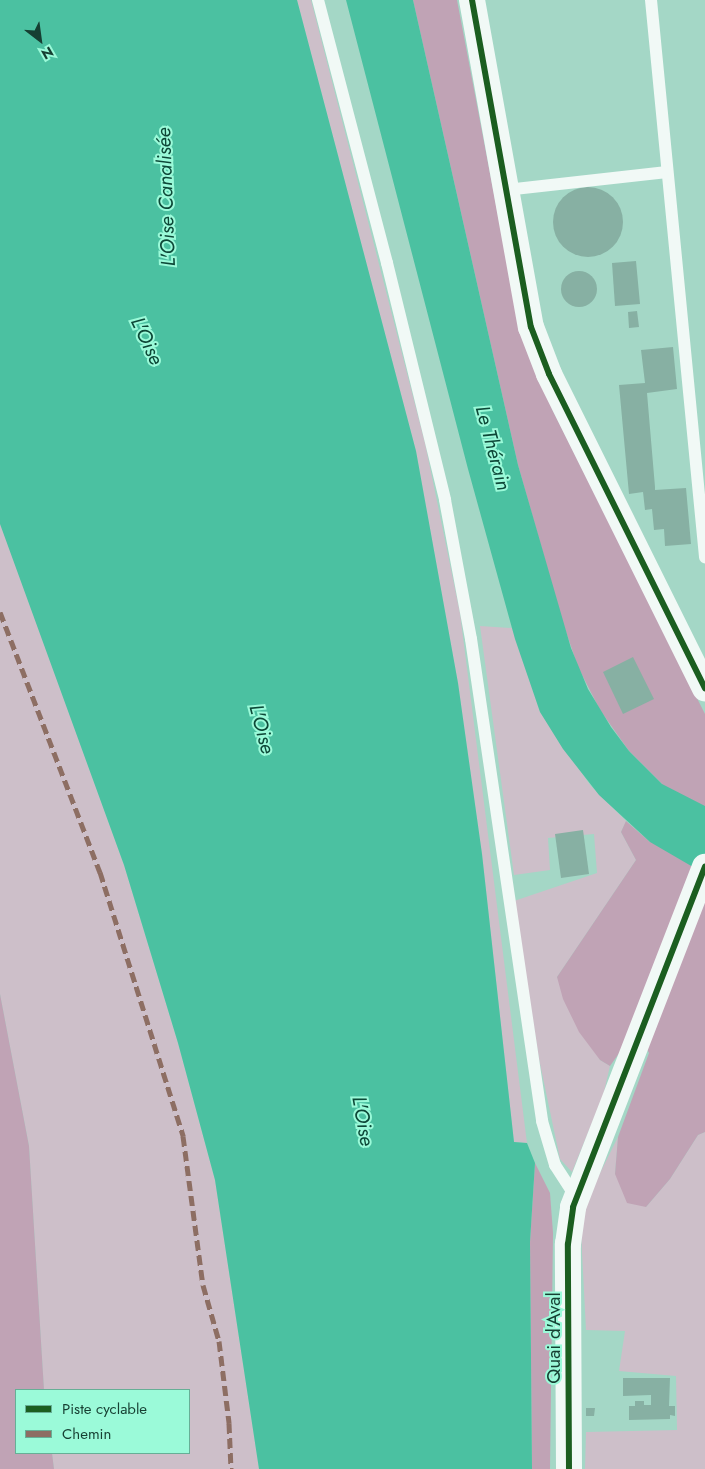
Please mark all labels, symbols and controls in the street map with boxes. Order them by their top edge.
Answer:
north arrow [15,15,65,65]
text: N [38,42,57,64]
water label: L'Oise Canalisée [152,127,180,267]
water label: L'Oise [126,313,168,369]
water label: Le Thérain [470,403,516,493]
water label: L'Oise [244,702,280,756]
water label: L'Oise [347,1094,379,1148]
street label: Quai d'Aval [543,1292,565,1384]
legend [15,1389,190,1454]
text: Piste cyclable [62,1398,147,1420]
text: Chemin [62,1423,111,1445]

